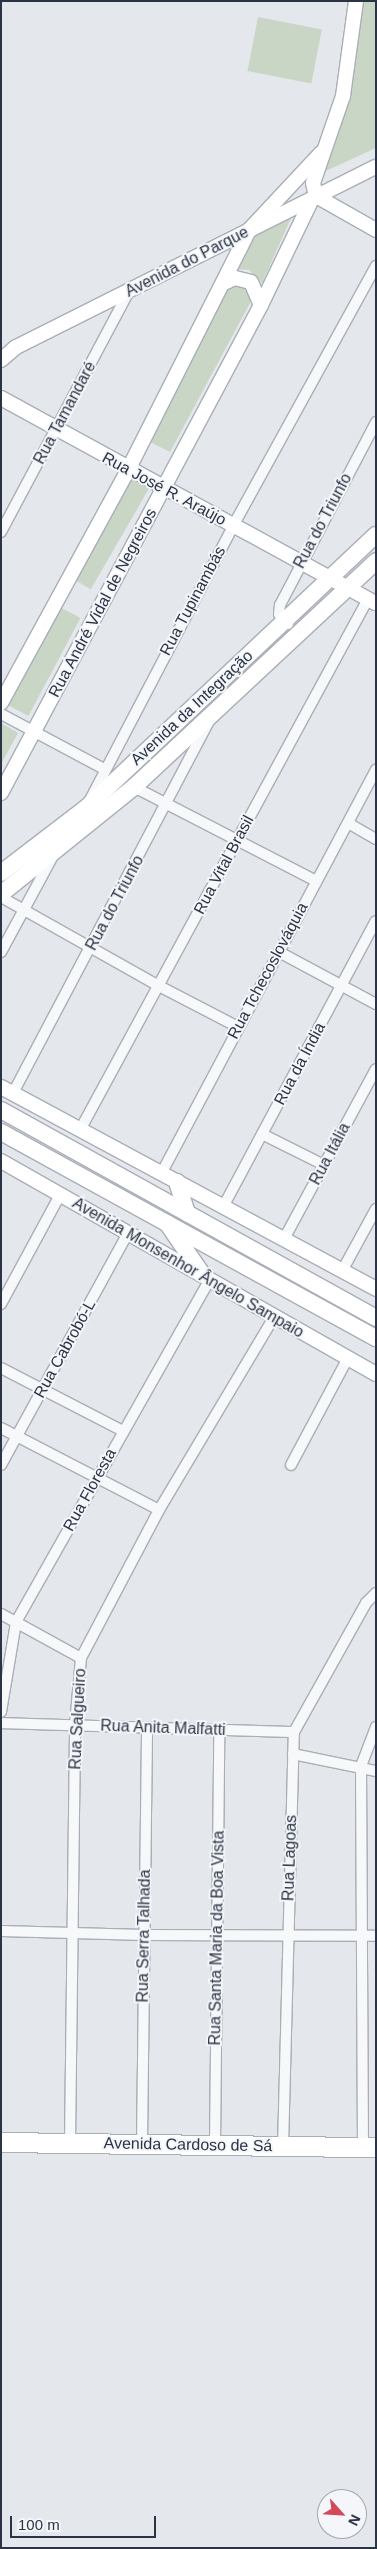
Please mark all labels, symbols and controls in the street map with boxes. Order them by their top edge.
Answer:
street label: Avenida do Parque [122,223,252,301]
street label: Rua Tamandaré [30,358,100,468]
street label: Rua José R. Araújo [98,448,230,530]
street label: Rua do Triunfo [290,470,356,572]
street label: Rua André Vidal de Negreiros [45,505,161,701]
street label: Rua Tupinambás [156,543,230,659]
street label: Avenida da Integração [127,646,257,770]
street label: Rua Vital Brasil [190,812,258,918]
street label: Rua do Triunfo [82,852,148,954]
street label: Rua Tchecoslováquia [224,899,312,1043]
street label: Rua da Índia [270,1019,330,1109]
street label: Rua Itália [306,1120,354,1188]
street label: Avenida Monsenhor Ângelo Sampaio [69,1194,307,1342]
street label: Rua Cabrobó-L [30,1297,100,1401]
street label: Rua Floresta [59,1445,121,1535]
street label: Rua Salgueiro [66,1668,90,1770]
street label: Rua Anita Malfatti [100,1716,226,1740]
street label: Rua Lagoas [279,1815,301,1901]
street label: Rua Santa Maria da Boa Vista [206,1830,228,2046]
street label: Rua Serra Talhada [133,1869,155,2003]
street label: Avenida Cardoso de Sá [103,2134,273,2156]
north arrow [317,2489,367,2539]
scale bar [12,2506,159,2538]
text: N [345,2512,364,2528]
text: 100 m [18,2516,60,2533]

